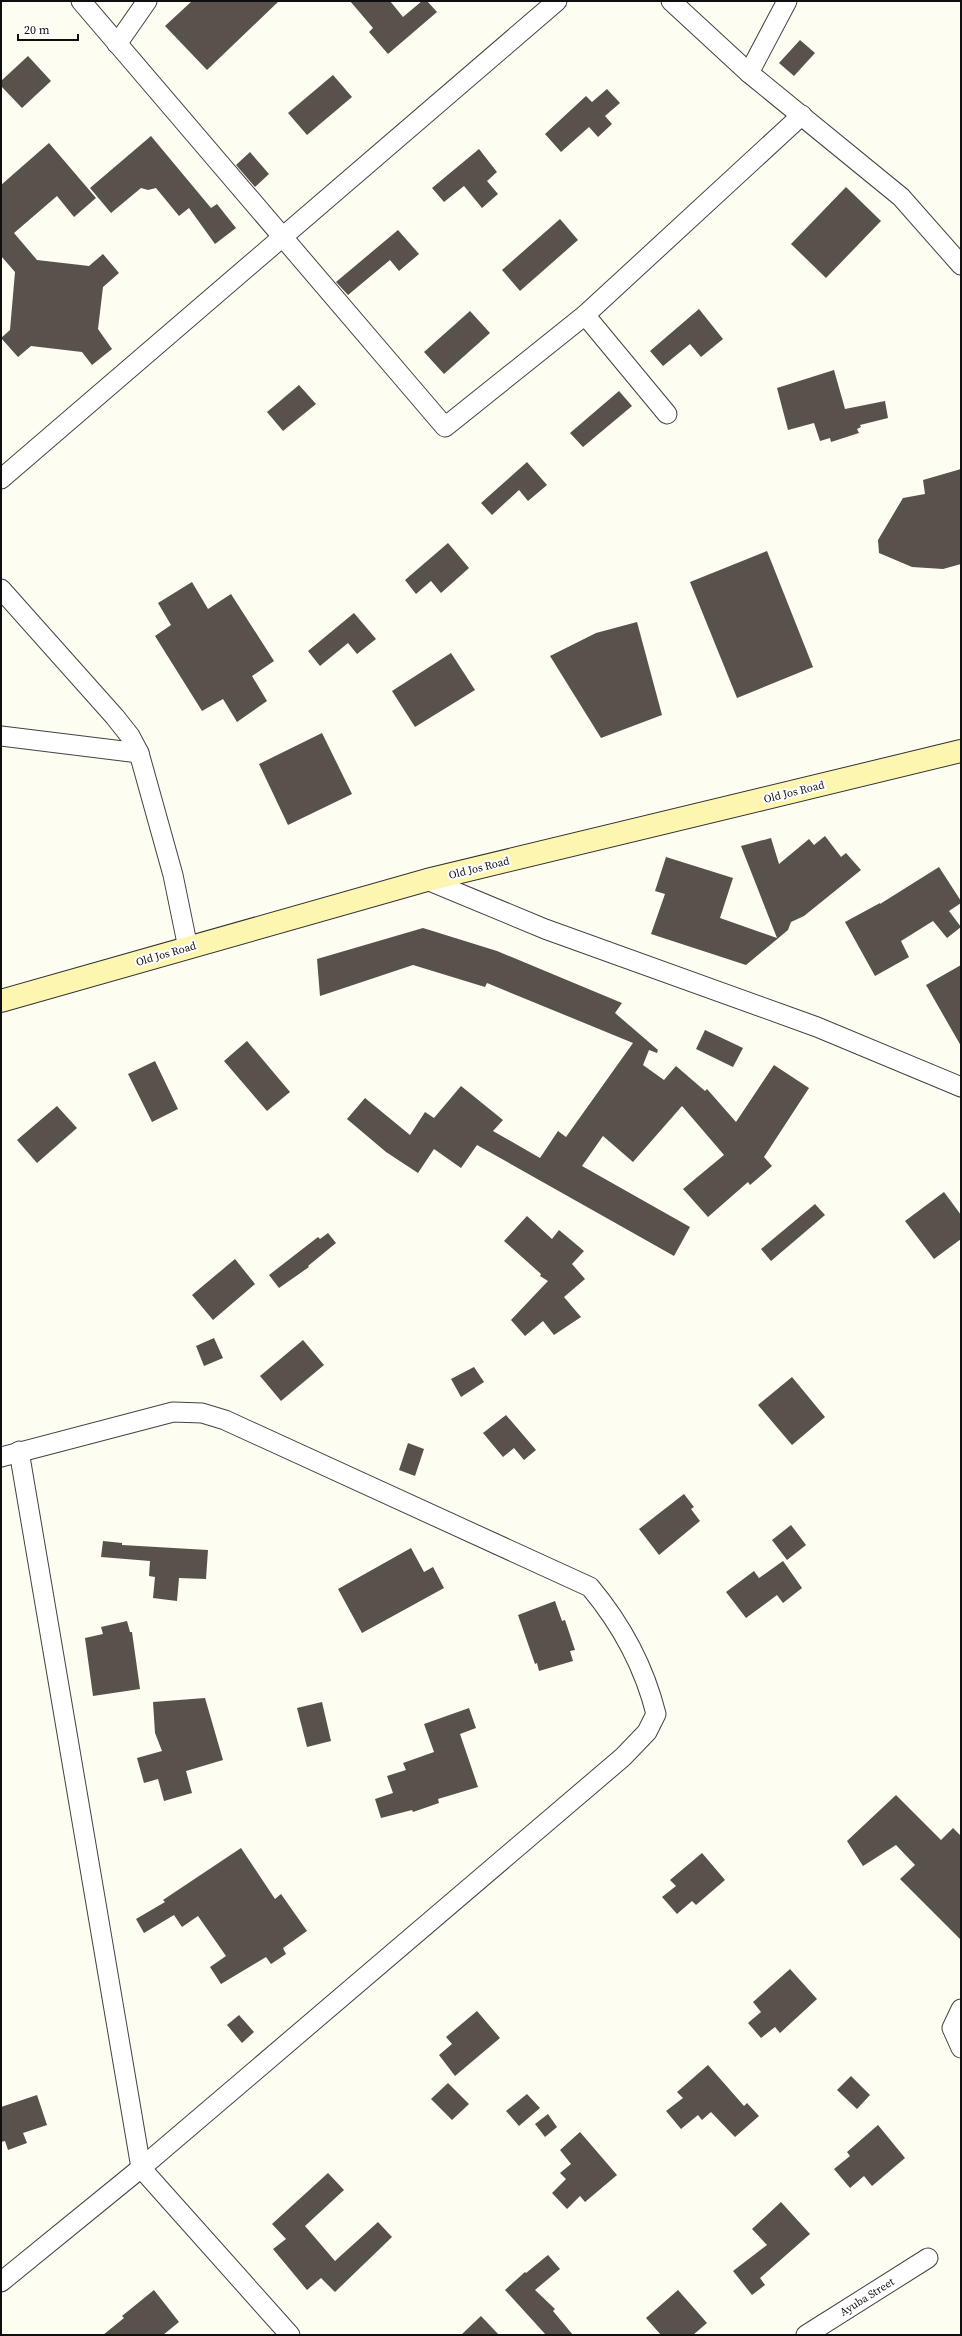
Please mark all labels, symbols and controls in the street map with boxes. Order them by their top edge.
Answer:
scale bar [18,16,78,42]
text: 20 m [24,22,50,38]
street label: Old Jos Road [762,777,827,807]
street label: Old Jos Road [447,853,512,883]
street label: Old Jos Road [134,938,199,970]
street label: Ayuba Street [837,2274,898,2320]

